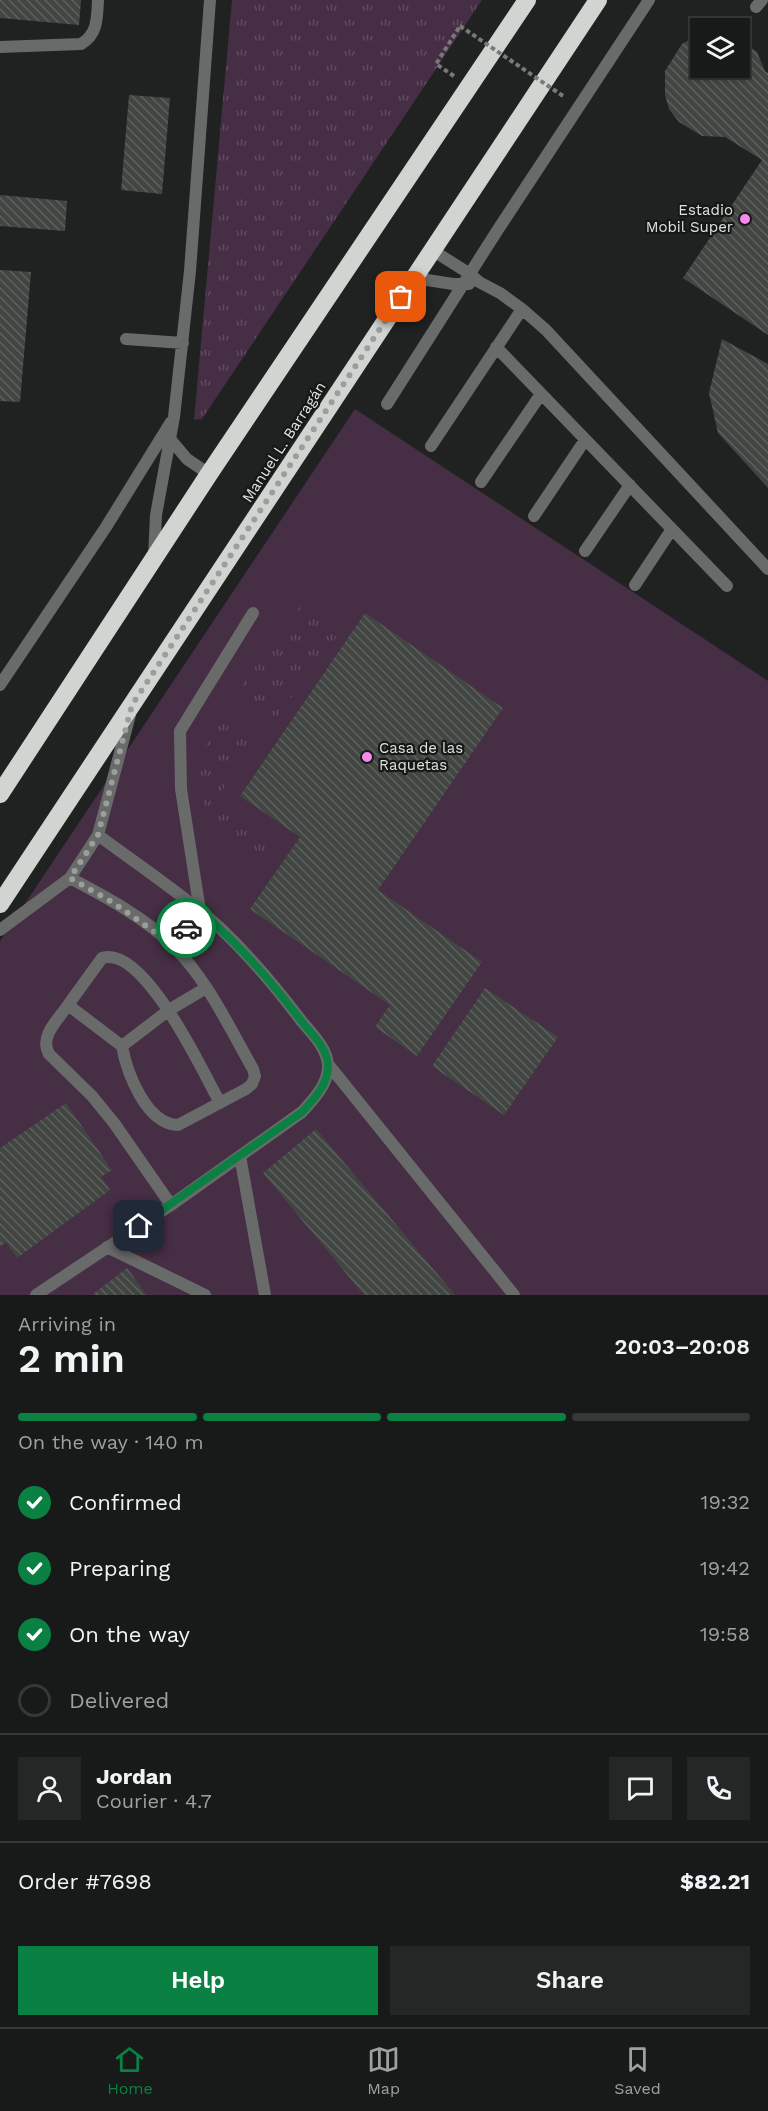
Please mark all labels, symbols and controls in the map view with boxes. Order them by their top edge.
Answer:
map controls [690,18,750,78]
button: layers [690,18,750,78]
place label: Estadio Mobil Super [646,201,733,236]
marker: Estadio Mobil Super [738,212,752,226]
pin [375,271,426,322]
icon: bag [384,280,417,313]
street label: Manuel L. Barragán [238,378,330,506]
place label: Casa de las Raquetas [379,739,463,774]
marker: Casa de las Raquetas [360,750,374,764]
courier [156,898,216,958]
icon: car [170,912,203,945]
pin [113,1200,164,1251]
icon: home [122,1209,155,1242]
text: Arriving in [18,1312,116,1336]
text: 20:03–20:08 [614,1334,750,1359]
text: 2 min [18,1336,125,1381]
text: On the way · 140 m [18,1430,204,1454]
icon: check [18,1486,51,1519]
text: Confirmed [69,1490,182,1515]
text: 19:32 [701,1490,750,1514]
icon: check [18,1552,51,1585]
text: Preparing [69,1556,170,1581]
text: 19:42 [700,1556,750,1580]
icon: check [18,1618,51,1651]
text: On the way [69,1622,190,1647]
text: 19:58 [700,1622,750,1646]
text: Delivered [69,1688,169,1713]
button: person [18,1757,81,1820]
button: chat [609,1757,672,1820]
button: phone [687,1757,750,1820]
text: Jordan [96,1764,172,1789]
text: Courier · 4.7 [96,1789,212,1813]
text: Order #7698 [18,1869,152,1894]
text: $82.21 [680,1869,750,1894]
button: Help [18,1946,378,2015]
button: Share [390,1946,750,2015]
tab: Home [107,2043,153,2098]
tab: Map [367,2043,400,2098]
tab: Saved [614,2043,661,2098]

